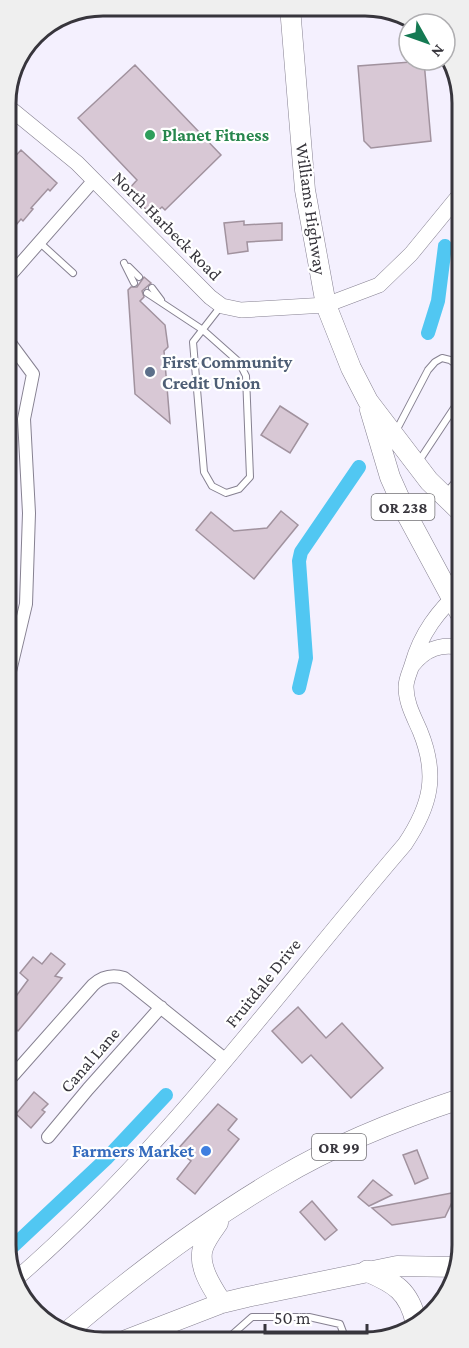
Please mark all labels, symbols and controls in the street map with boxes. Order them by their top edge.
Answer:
north arrow [397,12,457,72]
text: N [428,42,448,61]
place label: Planet Fitness [162,125,269,145]
marker: Planet Fitness [143,128,157,142]
street label: Williams Highway [292,142,330,277]
street label: North Harbeck Road [108,167,226,285]
place label: First Community Credit Union [162,352,292,393]
marker: First Community Credit Union [143,365,157,379]
road number: OR 238 [372,494,434,520]
street label: Fruitdale Drive [221,935,305,1031]
street label: Canal Lane [56,1023,124,1097]
road number: OR 99 [312,1134,366,1160]
place label: Farmers Market [72,1141,195,1161]
marker: Farmers Market [199,1144,213,1158]
scale bar [265,1297,367,1335]
text: 50 m [274,1308,311,1328]

